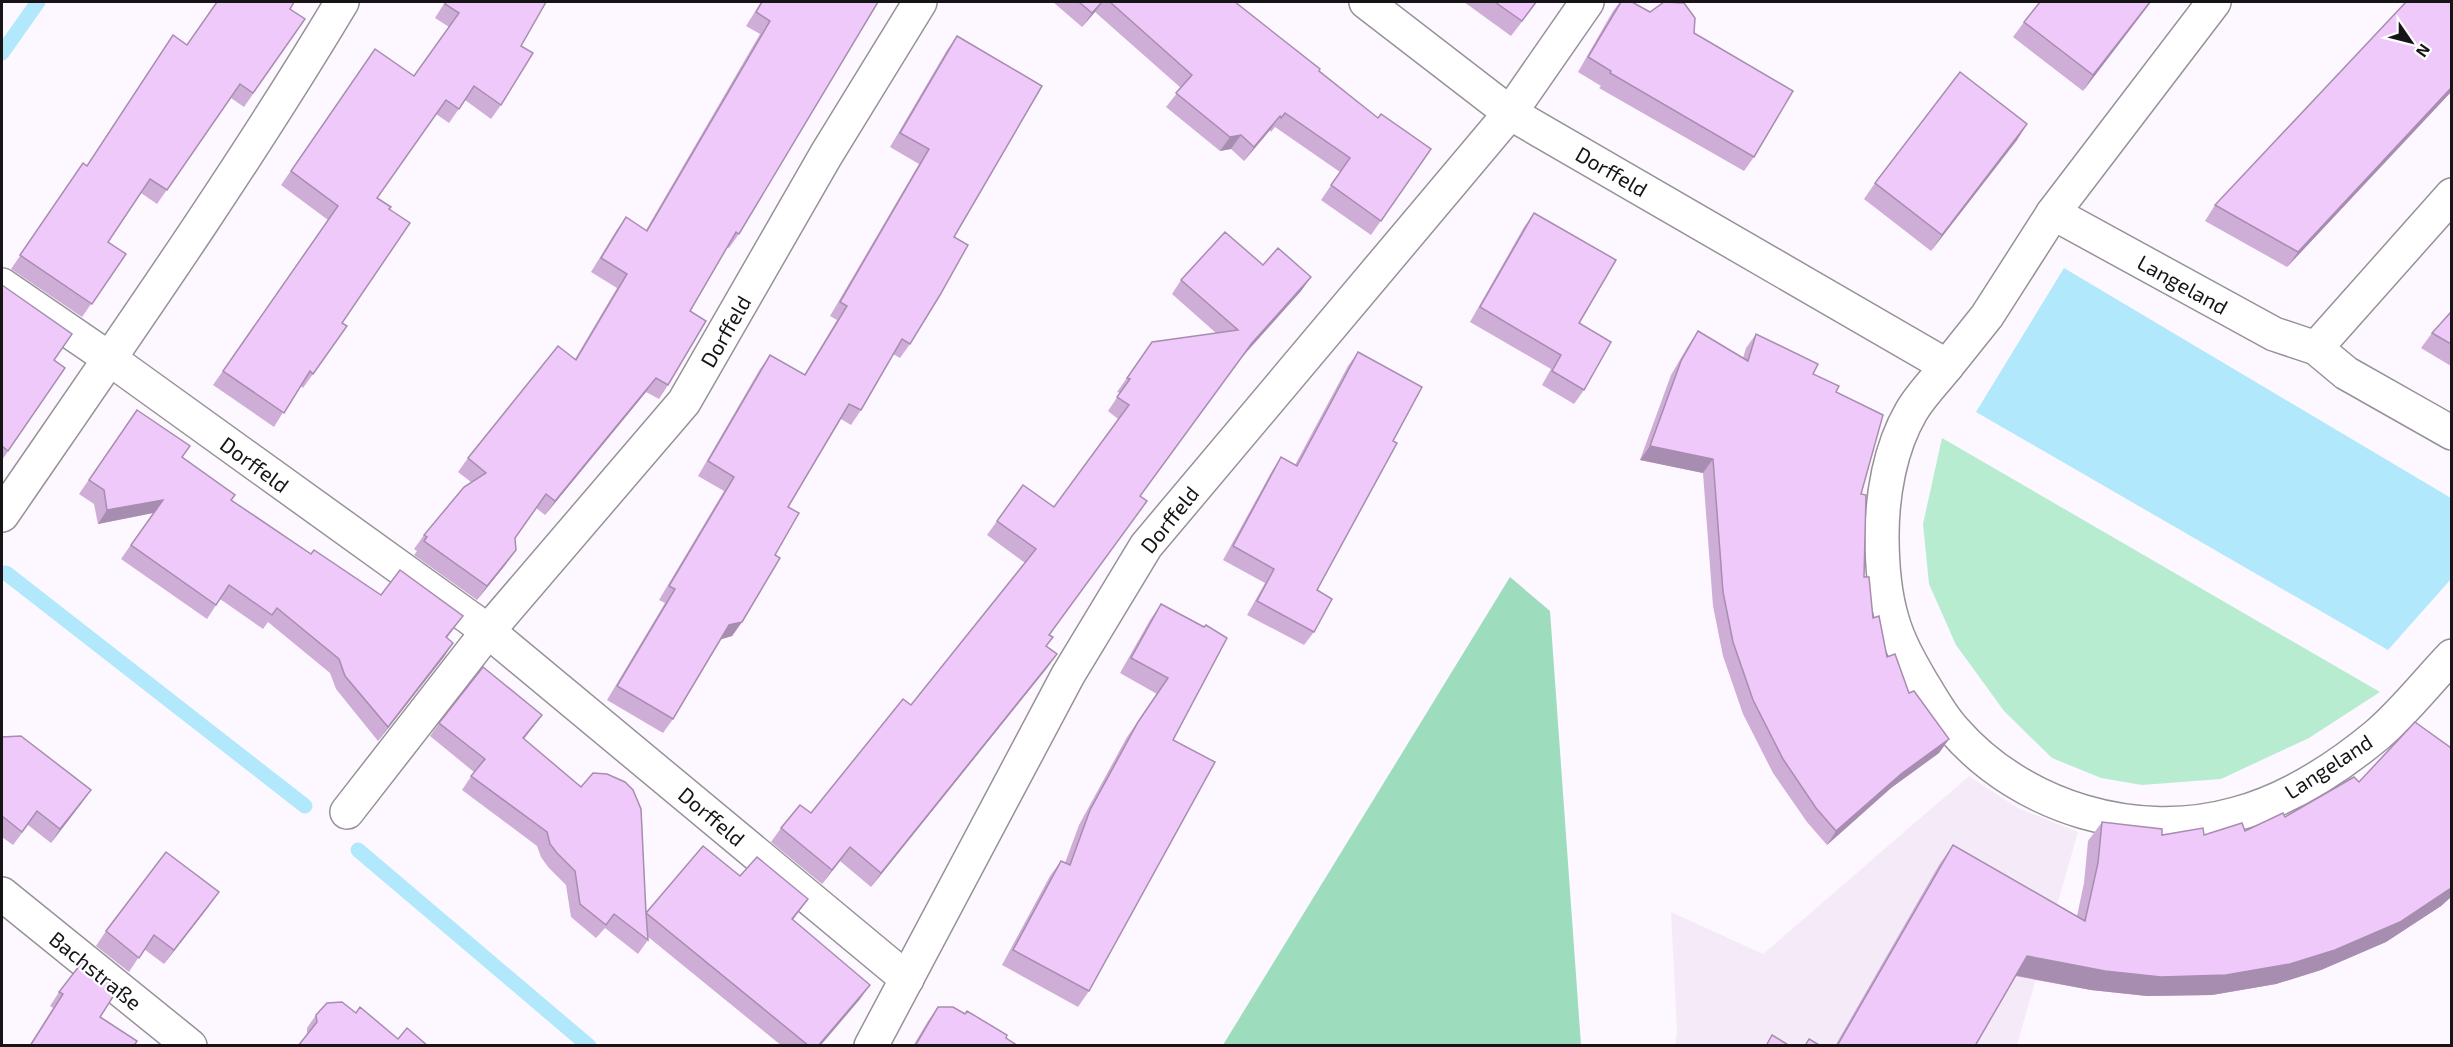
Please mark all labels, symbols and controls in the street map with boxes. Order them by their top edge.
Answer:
north arrow [2381,12,2441,72]
text: N [2413,41,2435,61]
street label: Dorffeld [1572,141,1652,201]
street label: Langeland [2133,249,2233,319]
street label: Dorffeld [695,291,755,371]
street label: Dorffeld [216,431,294,497]
street label: Dorffeld [1135,481,1203,557]
street label: Langeland [2279,728,2377,804]
street label: Dorffeld [674,781,750,851]
street label: Bachstraße [45,925,147,1015]

